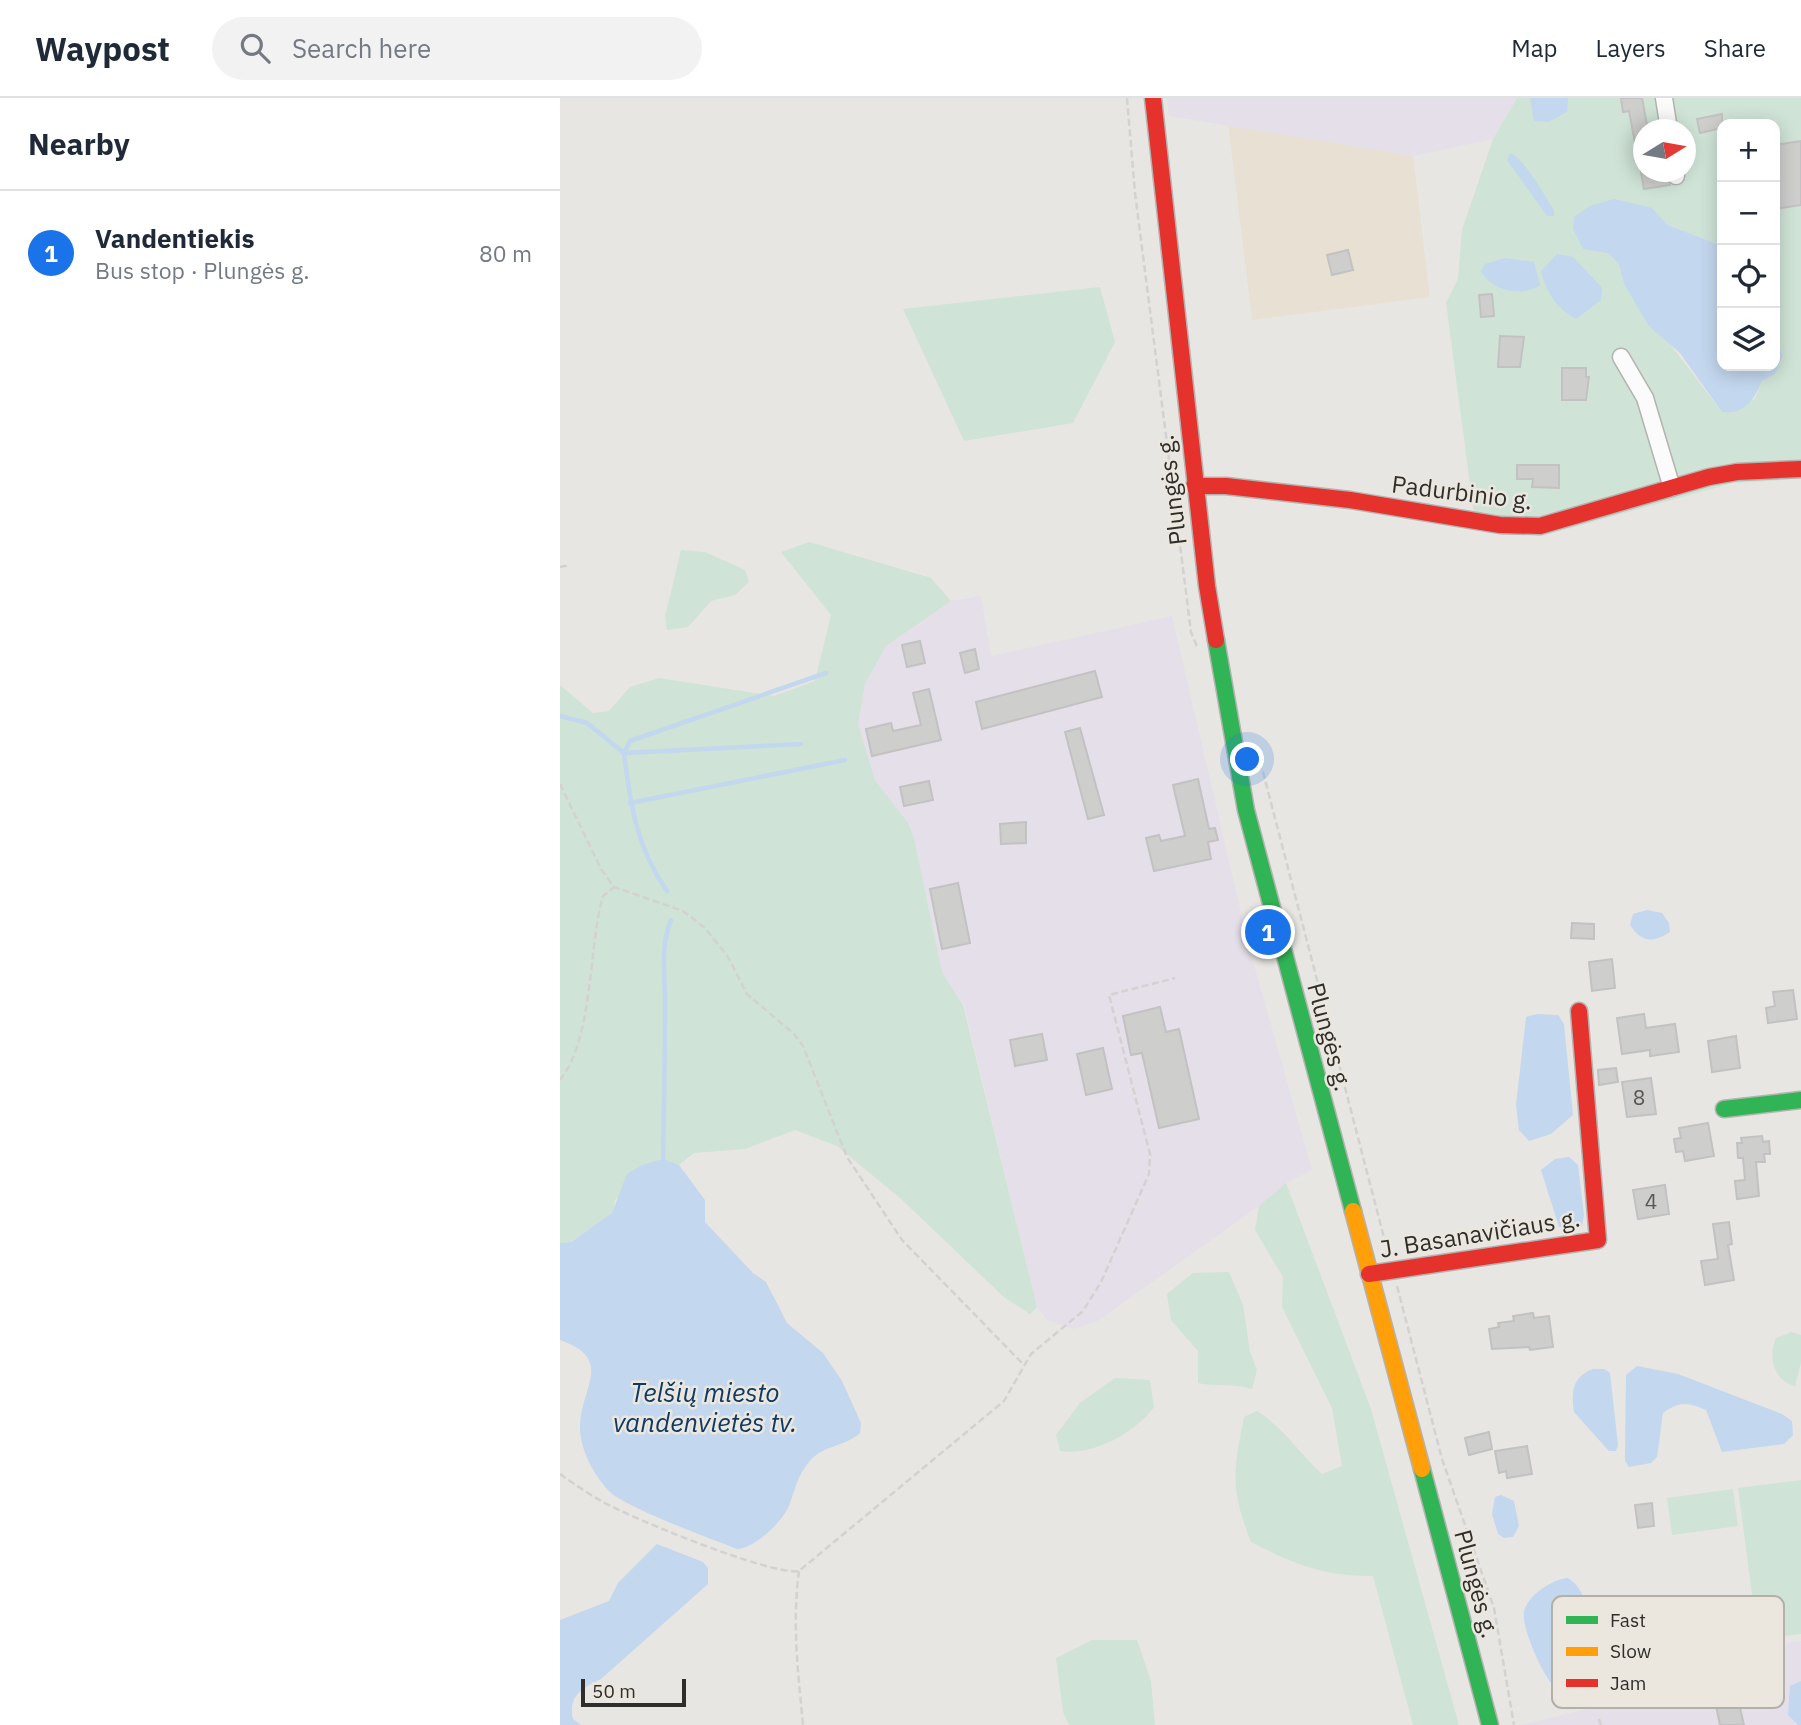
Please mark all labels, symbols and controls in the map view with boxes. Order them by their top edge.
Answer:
search box [212,17,702,80]
text: Waypost [35,27,170,70]
icon: search [236,29,274,67]
text: Search here [292,31,431,65]
text: Map [1511,32,1558,64]
text: Layers [1596,32,1666,64]
text: Share [1704,32,1766,64]
north arrow [1633,119,1696,182]
map controls [1717,119,1780,371]
button: + [1717,119,1780,182]
text: Nearby [28,124,130,163]
button: − [1717,182,1780,245]
text: Vandentiekis [95,221,255,255]
text: 1 [44,238,58,268]
text: 80 m [479,238,532,268]
button: locate [1717,245,1780,308]
text: Bus stop · Plungės g. [95,255,310,285]
button: layers [1717,308,1780,371]
street label: Plungės g. [1148,433,1194,547]
street label: Padurbinio g. [1390,467,1534,517]
your location [1230,742,1264,776]
pin: 1 [1245,906,1291,958]
street label: Plungės g. [1300,979,1360,1094]
house number: 8 [1633,1083,1645,1111]
house number: 4 [1645,1187,1657,1215]
street label: J. Basanavičiaus g. [1377,1201,1582,1265]
water label: Telšių miesto vandenvietės tv. [613,1375,797,1439]
street label: Plungės g. [1447,1526,1507,1641]
legend [1552,1596,1784,1708]
text: Fast [1610,1608,1646,1632]
text: Slow [1610,1639,1651,1663]
text: Jam [1610,1671,1646,1695]
scale bar [581,1676,686,1708]
text: 50 m [592,1679,636,1703]

